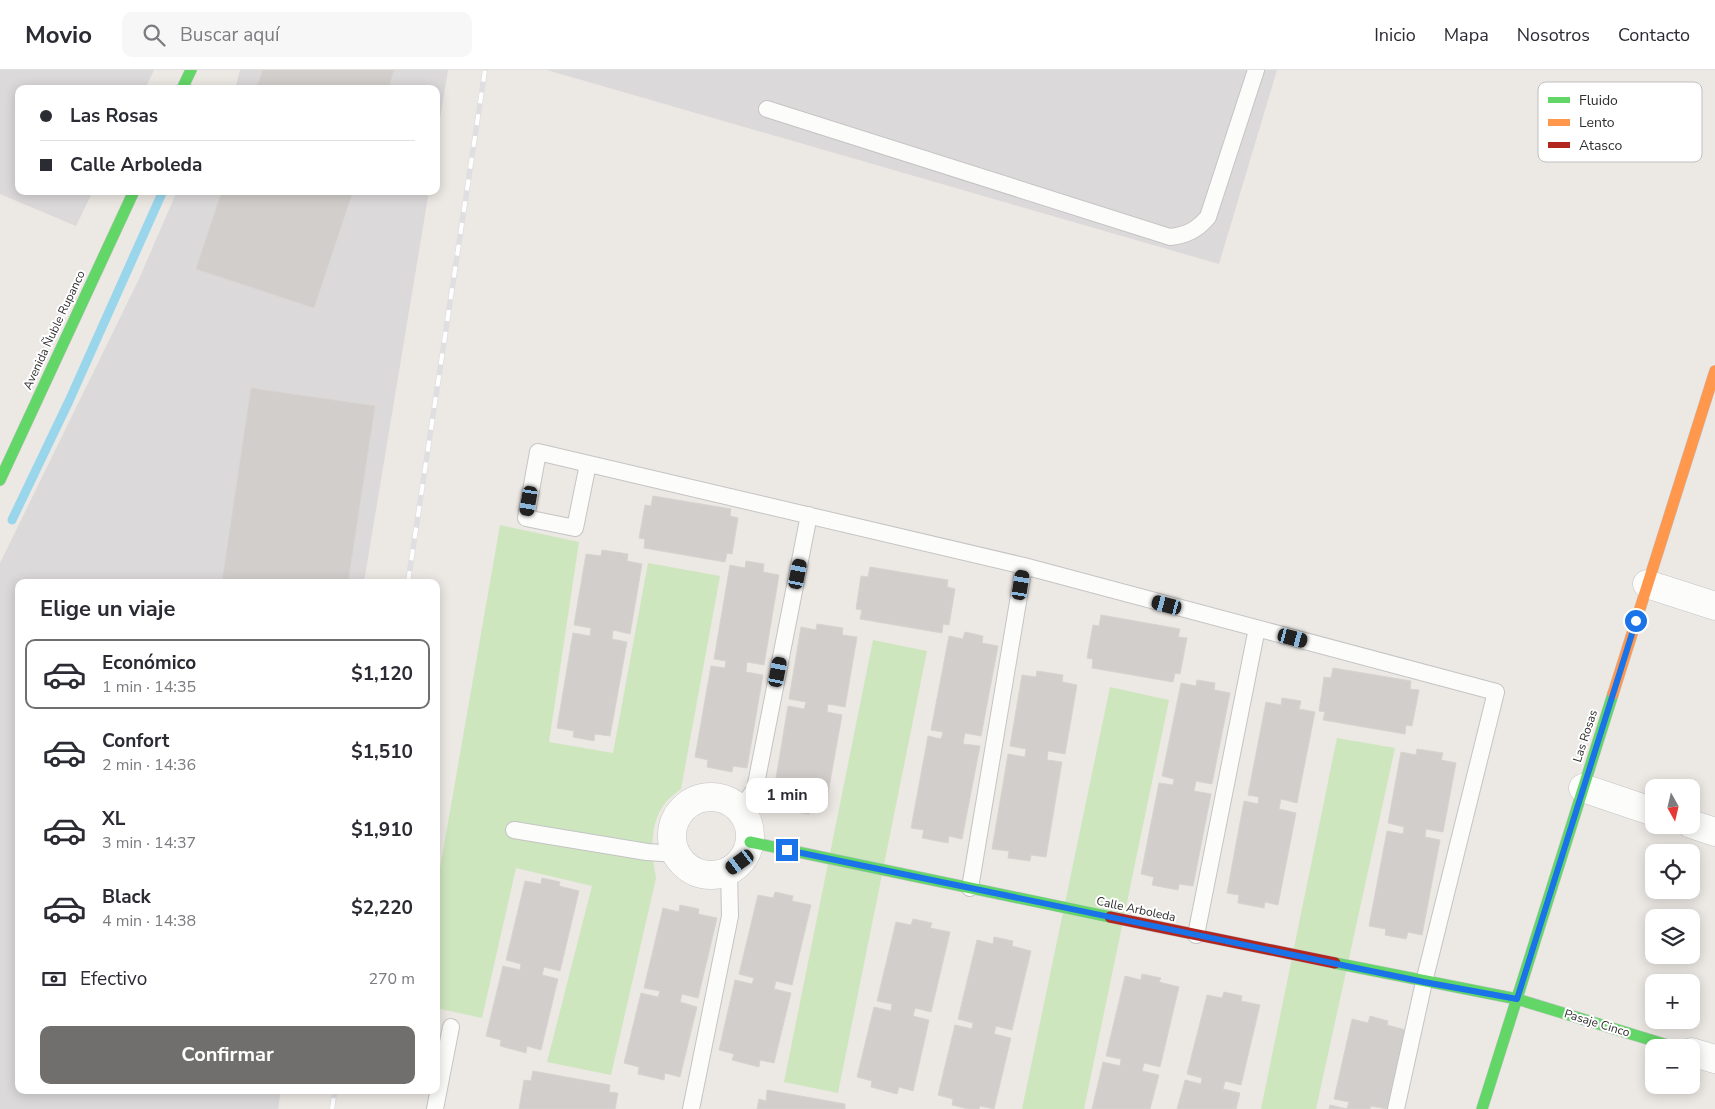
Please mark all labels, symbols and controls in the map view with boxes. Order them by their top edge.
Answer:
search box [122,12,472,57]
text: Movio [25,19,92,51]
icon: search [140,21,168,49]
text: Buscar aquí [180,22,279,48]
text: Inicio [1374,23,1416,47]
text: Mapa [1444,23,1489,47]
text: Nosotros [1517,23,1590,47]
text: Contacto [1618,23,1690,47]
legend [1538,82,1702,162]
text: Fluido [1579,91,1618,110]
text: Las Rosas [70,103,158,129]
text: Lento [1579,113,1615,132]
text: Atasco [1579,136,1622,155]
text: Calle Arboleda [70,152,202,178]
street label: Avenida Ñuble Rupanco [19,268,89,392]
car [519,485,538,517]
car [787,558,808,590]
car [1011,569,1030,601]
text: Elige un viaje [40,594,175,624]
car [1150,594,1183,616]
route start [1625,610,1647,632]
car [1276,627,1309,649]
text: Económico [102,650,196,676]
icon: car [42,652,87,697]
car [767,656,788,688]
text: $1,120 [351,661,413,687]
text: 1 min · 14:35 [102,676,196,698]
street label: Las Rosas [1569,708,1601,764]
text: Confort [102,728,169,754]
icon: car [42,730,87,775]
text: $1,510 [351,739,413,765]
text: 2 min · 14:36 [102,754,196,776]
callout: 1 min [746,778,828,812]
north arrow [1645,779,1700,834]
map controls [1645,779,1700,1094]
text: 1 min [766,784,808,806]
text: XL [102,806,125,832]
icon: car [42,808,87,853]
text: $1,910 [351,817,413,843]
text: 3 min · 14:37 [102,832,196,854]
route end [776,839,798,861]
button: locate [1645,844,1700,899]
car [723,847,756,877]
text: Black [102,884,151,910]
icon: car [42,886,87,931]
street label: Calle Arboleda [1095,893,1177,925]
text: $2,220 [351,895,413,921]
button: layers [1645,909,1700,964]
text: 4 min · 14:38 [102,910,196,932]
icon: cash [40,965,68,993]
text: Efectivo [80,966,147,992]
text: 270 m [368,968,415,990]
button: + [1645,974,1700,1029]
street label: Pasaje Cinco [1562,1005,1632,1041]
button: Confirmar [40,1026,415,1084]
button: − [1645,1039,1700,1094]

